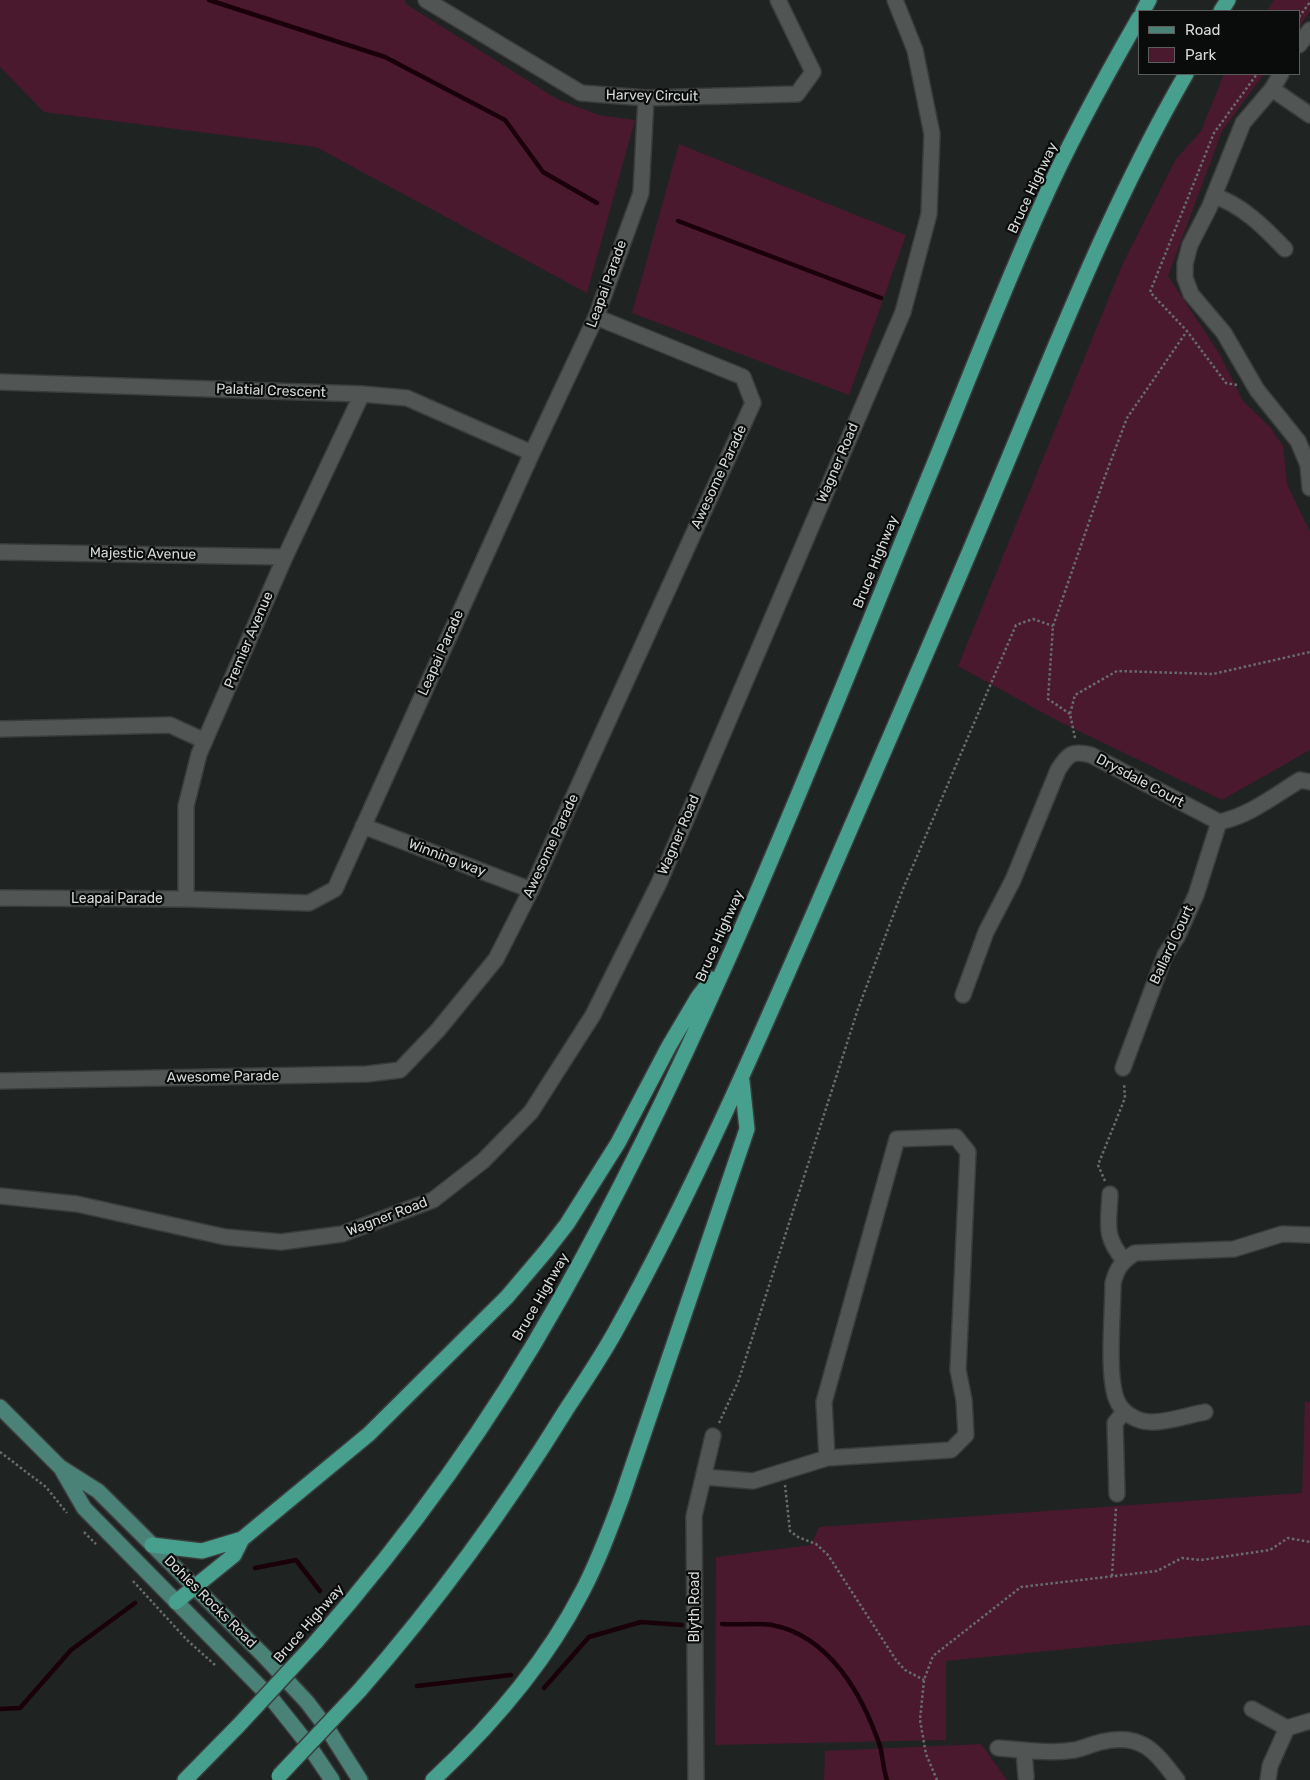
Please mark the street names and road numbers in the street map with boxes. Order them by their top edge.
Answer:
street label: Harvey Circuit [606,87,698,105]
street label: Bruce Highway [1005,140,1061,236]
street label: Leapai Parade [583,238,631,330]
street label: Palatial Crescent [216,381,326,401]
street label: Wagner Road [814,420,862,506]
street label: Awesome Parade [688,422,750,532]
street label: Bruce Highway [850,513,902,611]
street label: Majestic Avenue [90,545,196,563]
street label: Premier Avenue [221,589,277,691]
street label: Leapai Parade [415,608,467,698]
street label: Drysdale Court [1093,751,1187,811]
street label: Awesome Parade [520,791,582,901]
street label: Wagner Road [655,792,703,878]
street label: Winning way [406,836,488,880]
street label: Bruce Highway [692,888,748,984]
street label: Leapai Parade [71,891,163,907]
street label: Ballard Court [1146,903,1198,987]
street label: Awesome Parade [167,1068,279,1086]
street label: Wagner Road [344,1194,430,1240]
street label: Bruce Highway [509,1250,573,1344]
street label: Dohles Rocks Road [160,1552,260,1652]
street label: Blyth Road [687,1571,703,1643]
street label: Bruce Highway [270,1581,348,1667]

